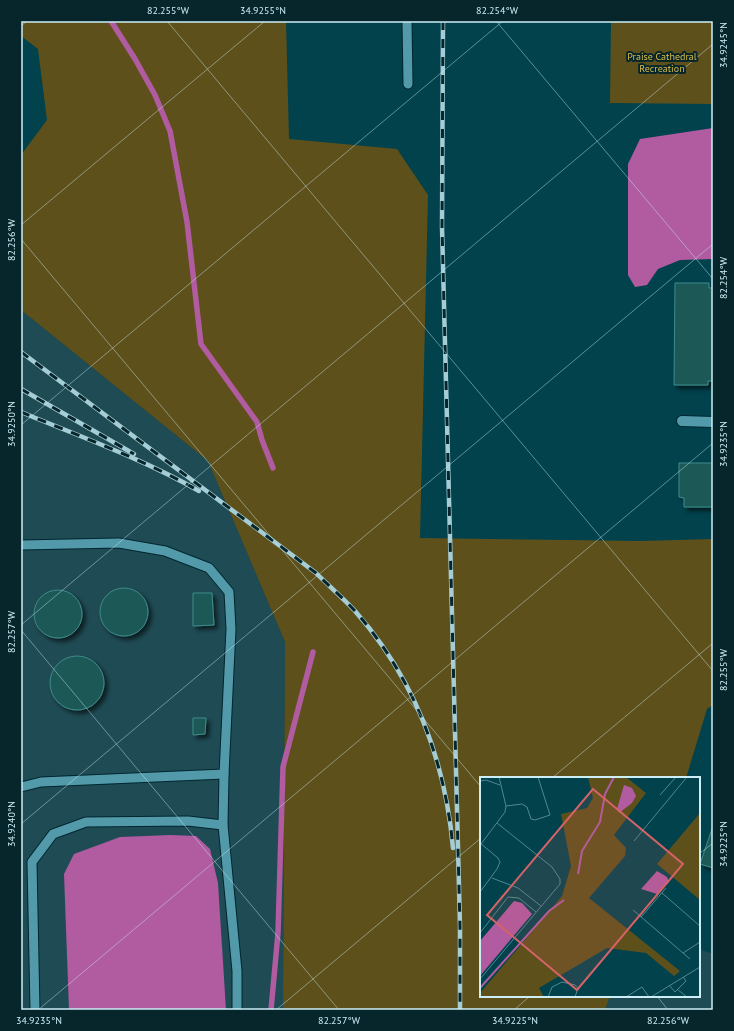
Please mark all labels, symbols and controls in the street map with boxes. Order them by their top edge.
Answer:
text: 82.255°W [147,4,190,17]
text: 34.9255°N [240,4,286,17]
text: 82.254°W [476,4,519,17]
text: 34.9245°N [717,22,730,68]
park label: Praise Cathedral Recreation [627,50,697,75]
text: 82.256°W [5,218,18,261]
text: 82.254°W [717,256,730,299]
text: 34.9250°N [5,401,18,447]
text: 34.9235°N [717,421,730,467]
text: 82.257°W [5,610,18,653]
text: 82.255°W [717,648,730,691]
inset map [480,777,700,997]
text: 34.9240°N [5,801,18,847]
text: 34.9225°N [717,821,730,867]
text: 34.9235°N [16,1014,62,1027]
text: 82.257°W [318,1014,361,1027]
text: 34.9225°N [492,1014,538,1027]
text: 82.256°W [647,1014,690,1027]

